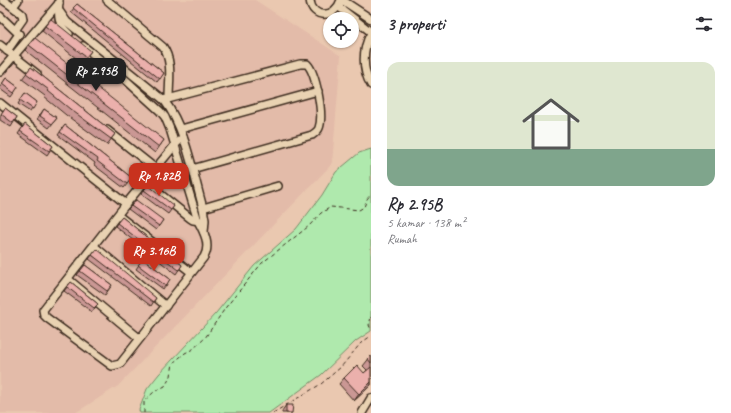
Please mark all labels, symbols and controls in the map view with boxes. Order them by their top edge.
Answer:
map controls [323,12,359,48]
button: locate [323,12,359,48]
icon: filters [693,13,715,35]
text: 3 properti [387,14,445,35]
pin: Rp 2.95B [55,58,137,92]
text: Rp 2.95B [75,63,117,79]
icon: home [515,88,587,160]
pin: Rp 1.82B [118,163,200,197]
text: Rp 1.82B [138,168,180,184]
text: Rp 2.95B [387,194,442,215]
text: 5 kamar · 138 m² [387,215,465,231]
text: Rumah [387,231,417,247]
pin: Rp 3.16B [113,238,195,272]
text: Rp 3.16B [133,243,175,259]

